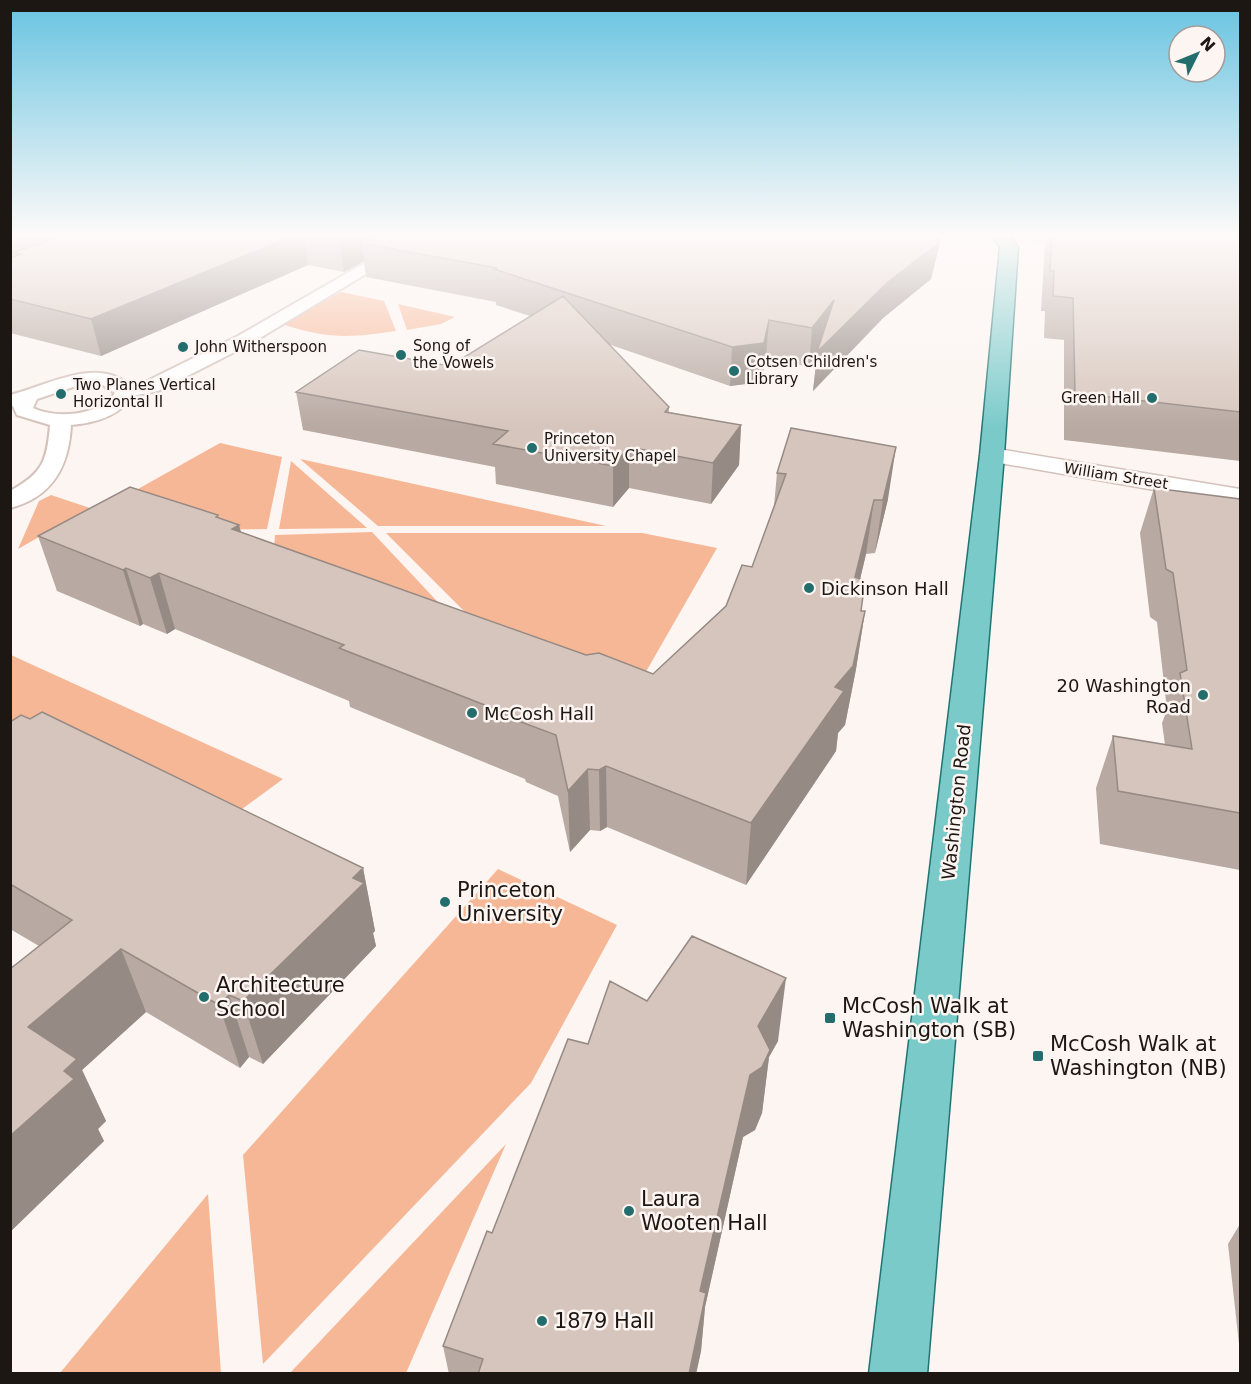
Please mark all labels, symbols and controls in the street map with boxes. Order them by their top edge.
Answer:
north arrow [1167,24,1227,84]
text: N [1196,33,1219,55]
place label: Song of the Vowels [413,337,494,372]
place label: John Witherspoon [194,338,327,356]
marker: John Witherspoon [176,340,190,354]
marker: Song of the Vowels [394,348,408,362]
place label: Cotsen Children's Library [746,353,877,388]
marker: Cotsen Children's Library [727,364,741,378]
place label: Two Planes Vertical Horizontal II [72,376,216,411]
marker: Two Planes Vertical Horizontal II [54,387,68,401]
place label: Green Hall [1061,389,1140,407]
marker: Green Hall [1145,391,1159,405]
place label: Princeton University Chapel [544,430,677,465]
marker: Princeton University Chapel [525,441,539,455]
street label: William Street [1063,459,1170,493]
place label: Dickinson Hall [821,578,949,599]
marker: Dickinson Hall [802,581,816,595]
place label: 20 Washington Road [1057,675,1191,717]
marker: 20 Washington Road [1196,688,1210,702]
place label: McCosh Hall [484,703,594,724]
marker: McCosh Hall [465,706,479,720]
street label: Washington Road [937,723,975,881]
place label: Princeton University [457,878,563,926]
marker: Princeton University [438,895,452,909]
place label: Architecture School [216,973,345,1021]
marker: Architecture School [197,990,211,1004]
place label: McCosh Walk at Washington (SB) [842,994,1016,1042]
marker: McCosh Walk at Washington (SB) [823,1011,837,1025]
place label: McCosh Walk at Washington (NB) [1050,1032,1227,1080]
marker: McCosh Walk at Washington (NB) [1031,1049,1045,1063]
place label: Laura Wooten Hall [641,1187,768,1235]
marker: Laura Wooten Hall [622,1204,636,1218]
place label: 1879 Hall [554,1309,654,1333]
marker: 1879 Hall [535,1314,549,1328]

